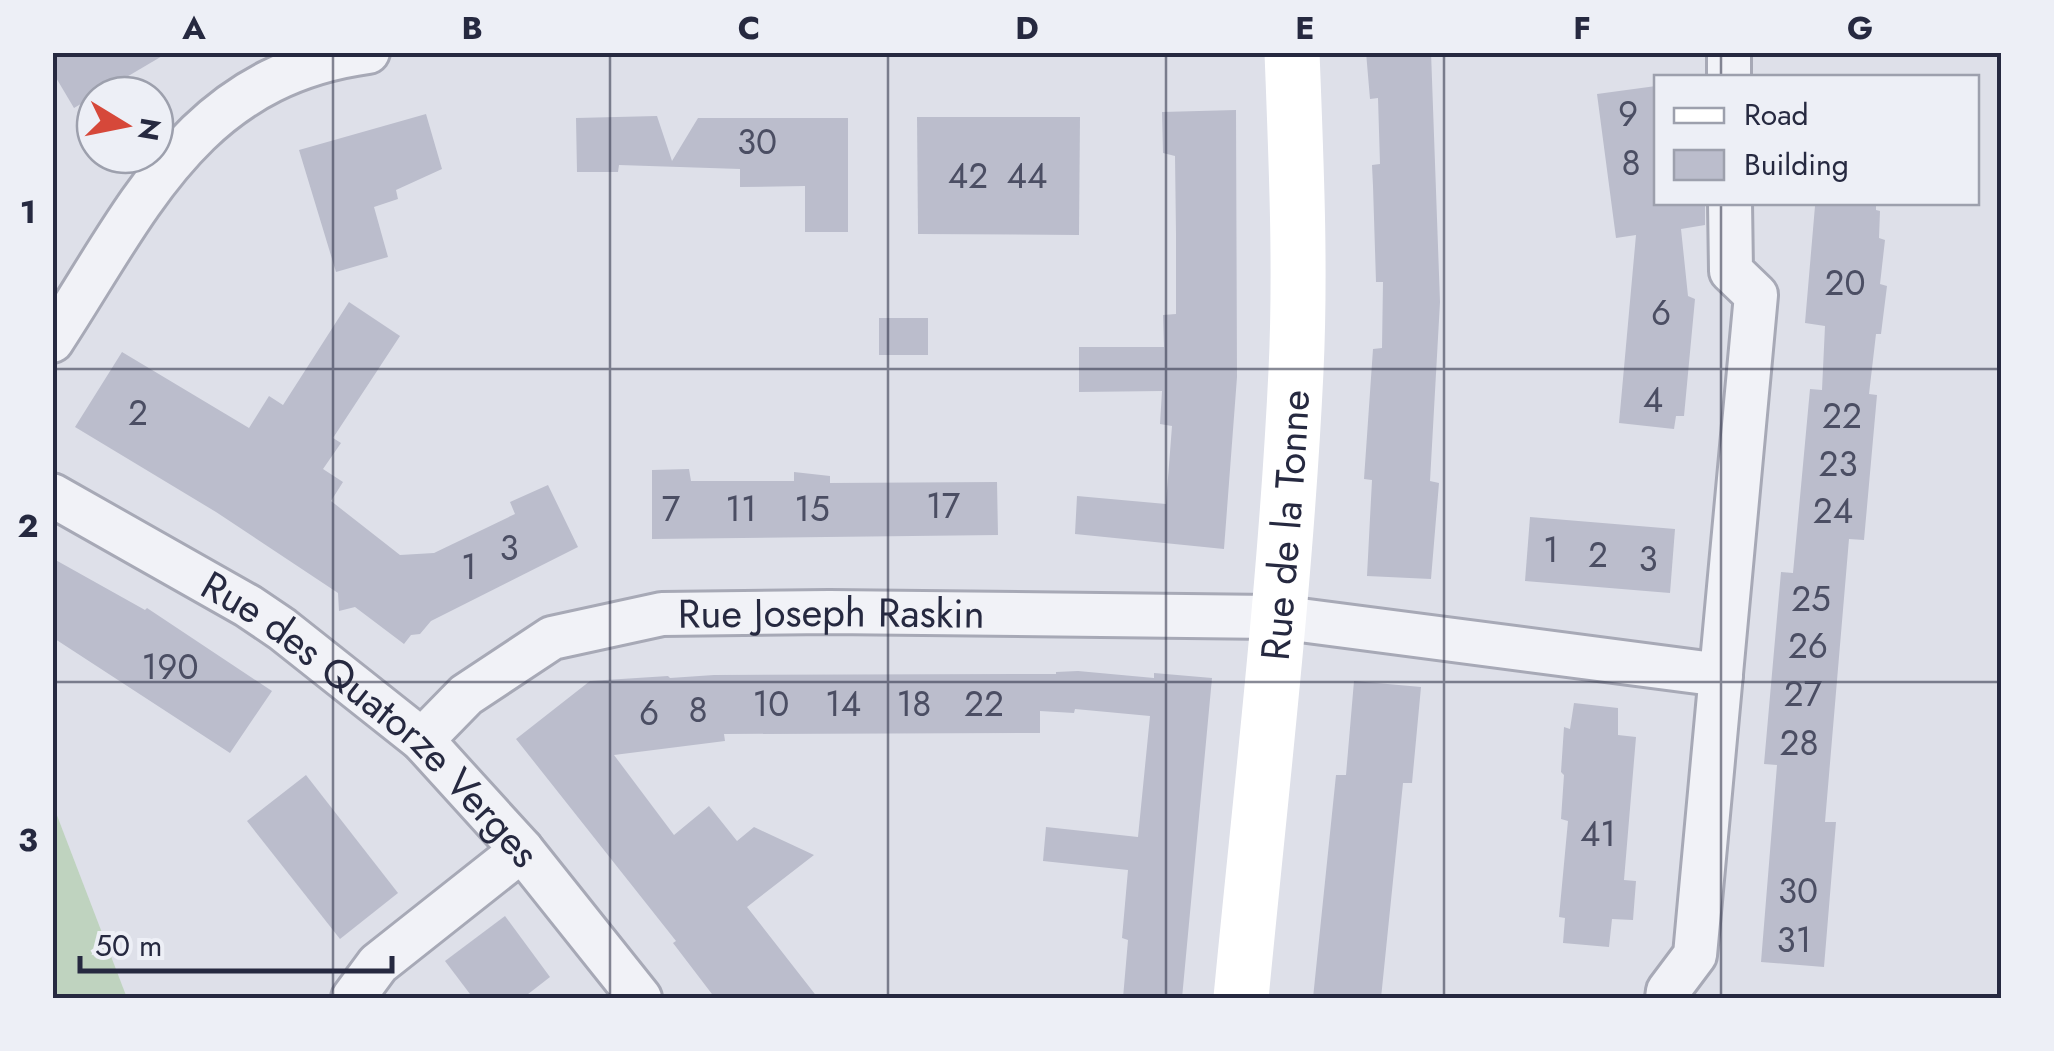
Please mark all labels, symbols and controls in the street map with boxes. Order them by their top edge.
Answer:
text: A [181,5,206,51]
text: B [461,5,483,51]
text: C [738,5,760,51]
text: D [1015,5,1039,51]
text: E [1295,5,1315,51]
text: F [1573,5,1591,51]
text: G [1847,5,1873,51]
north arrow [75,75,175,175]
legend [1654,75,1979,205]
house number: 9 [1618,89,1638,139]
text: Road [1744,93,1809,136]
text: N [127,115,171,144]
house number: 30 [737,117,777,167]
house number: 8 [1621,138,1641,188]
text: Building [1744,143,1849,186]
house number: 42 [948,151,988,201]
house number: 44 [1007,151,1047,201]
text: 1 [20,189,36,235]
house number: 20 [1825,258,1865,308]
house number: 6 [1651,288,1671,338]
house number: 4 [1643,375,1663,425]
house number: 2 [128,388,148,438]
street label: Rue de la Tonne [1246,388,1324,663]
house number: 22 [1822,391,1862,441]
house number: 23 [1818,439,1858,489]
house number: 17 [926,481,961,531]
house number: 7 [662,484,681,534]
house number: 11 [725,484,757,534]
house number: 15 [794,484,830,534]
house number: 24 [1813,486,1853,536]
text: 2 [18,503,39,549]
house number: 3 [499,523,519,573]
house number: 1 [1543,525,1559,575]
house number: 2 [1588,530,1608,580]
house number: 3 [1638,534,1658,584]
house number: 1 [461,542,477,592]
street label: Rue des Quatorze Verges [191,556,554,880]
house number: 25 [1791,574,1831,624]
street label: Rue Joseph Raskin [678,583,985,643]
house number: 26 [1788,621,1828,671]
house number: 190 [142,642,198,692]
house number: 27 [1784,669,1823,719]
house number: 10 [753,679,789,729]
house number: 14 [825,679,861,729]
house number: 18 [897,679,931,729]
house number: 22 [964,679,1004,729]
house number: 8 [688,685,708,735]
house number: 6 [639,688,659,738]
house number: 28 [1779,718,1819,768]
house number: 41 [1580,809,1616,859]
text: 3 [18,817,38,863]
house number: 30 [1778,866,1818,916]
scale bar [80,911,392,973]
house number: 31 [1777,915,1811,965]
text: 50 m [95,924,162,967]

